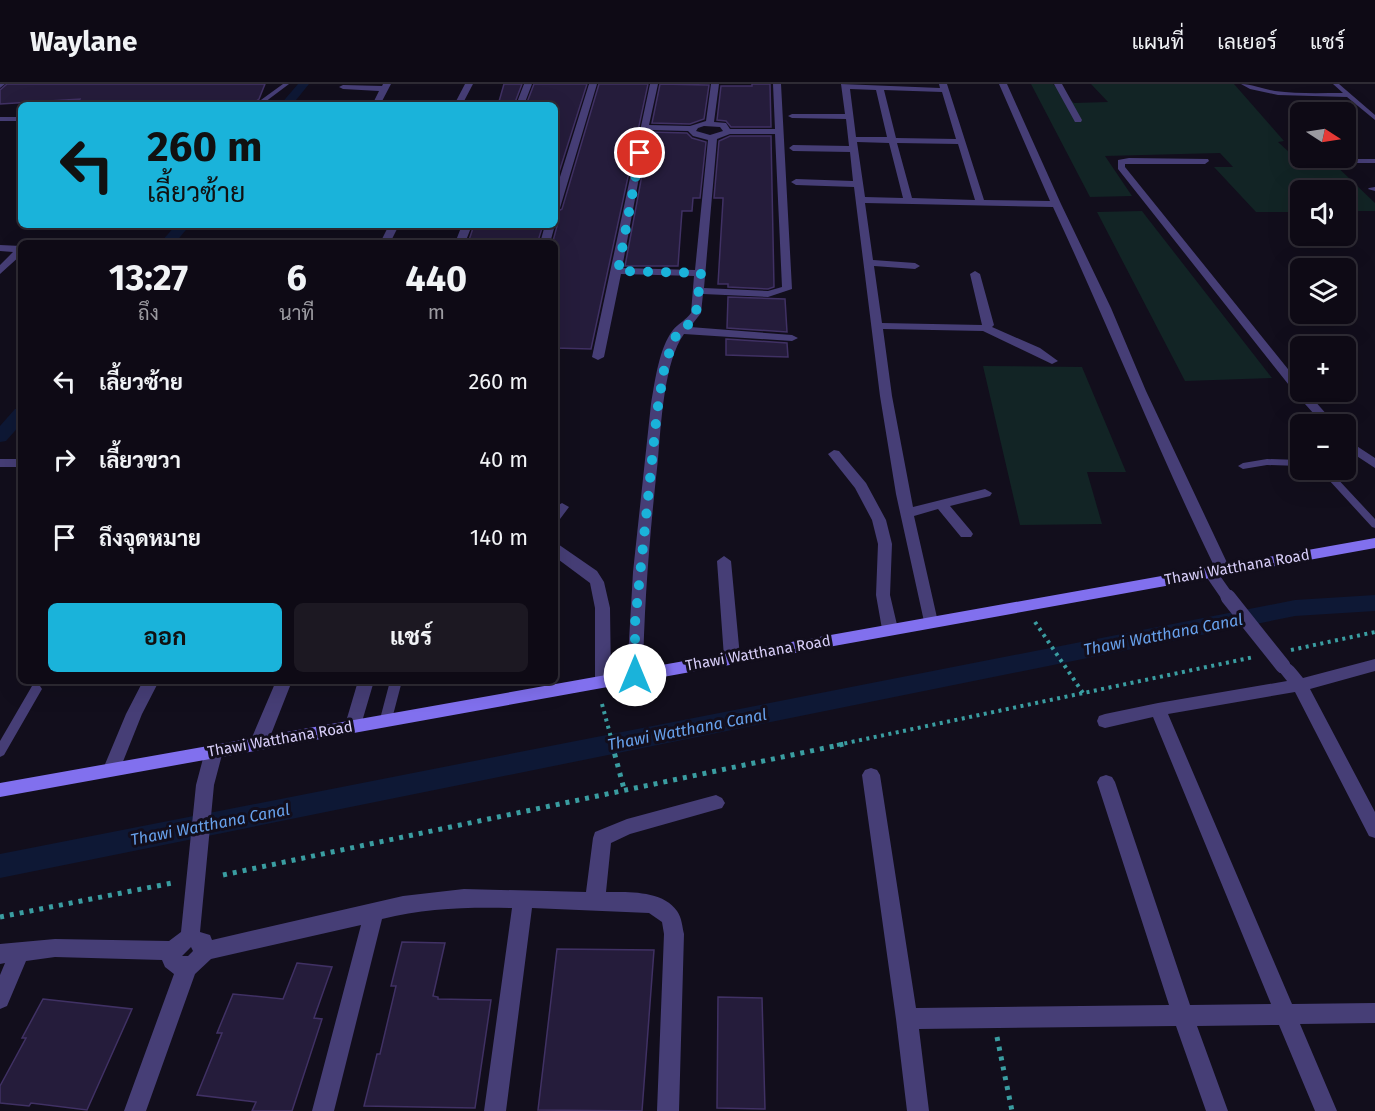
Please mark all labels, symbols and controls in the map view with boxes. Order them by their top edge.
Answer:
text: Waylane [30,25,137,58]
text: แผนที่ [1132,29,1184,55]
text: เลเยอร์ [1217,29,1277,55]
text: แชร์ [1310,29,1345,55]
north arrow [1290,102,1356,168]
map controls [1290,102,1356,480]
text: 260 m [147,122,262,172]
icon: left [48,126,126,204]
pin [614,127,665,178]
icon: arrive [623,136,656,169]
text: เลี้ยวซ้าย [147,177,245,209]
button: sound [1290,180,1356,246]
text: 13:27 [109,256,188,300]
text: 6 [287,256,307,300]
text: 440 [405,257,467,301]
button: layers [1290,258,1356,324]
text: m [428,300,445,324]
text: ถึง [138,301,159,325]
text: นาที [279,301,314,325]
button: + [1290,336,1356,402]
icon: left [48,365,81,398]
text: 260 m [468,368,528,395]
text: เลี้ยวซ้าย [99,369,183,396]
button: − [1290,414,1356,480]
icon: right [48,443,81,476]
text: 40 m [479,446,528,473]
text: เลี้ยวขวา [99,447,181,474]
icon: arrive [48,521,81,554]
text: 140 m [470,524,528,551]
text: ถึงจุดหมาย [99,525,201,552]
street label: Thawi Watthana Road [1163,545,1311,589]
button: ออก [48,603,282,672]
button: แชร์ [294,603,528,672]
water label: Thawi Watthana Canal [1082,610,1244,659]
street label: Thawi Watthana Road [684,631,832,675]
position arrow [603,643,667,707]
water label: Thawi Watthana Canal [606,705,768,754]
street label: Thawi Watthana Road [206,717,354,761]
water label: Thawi Watthana Canal [129,800,291,849]

